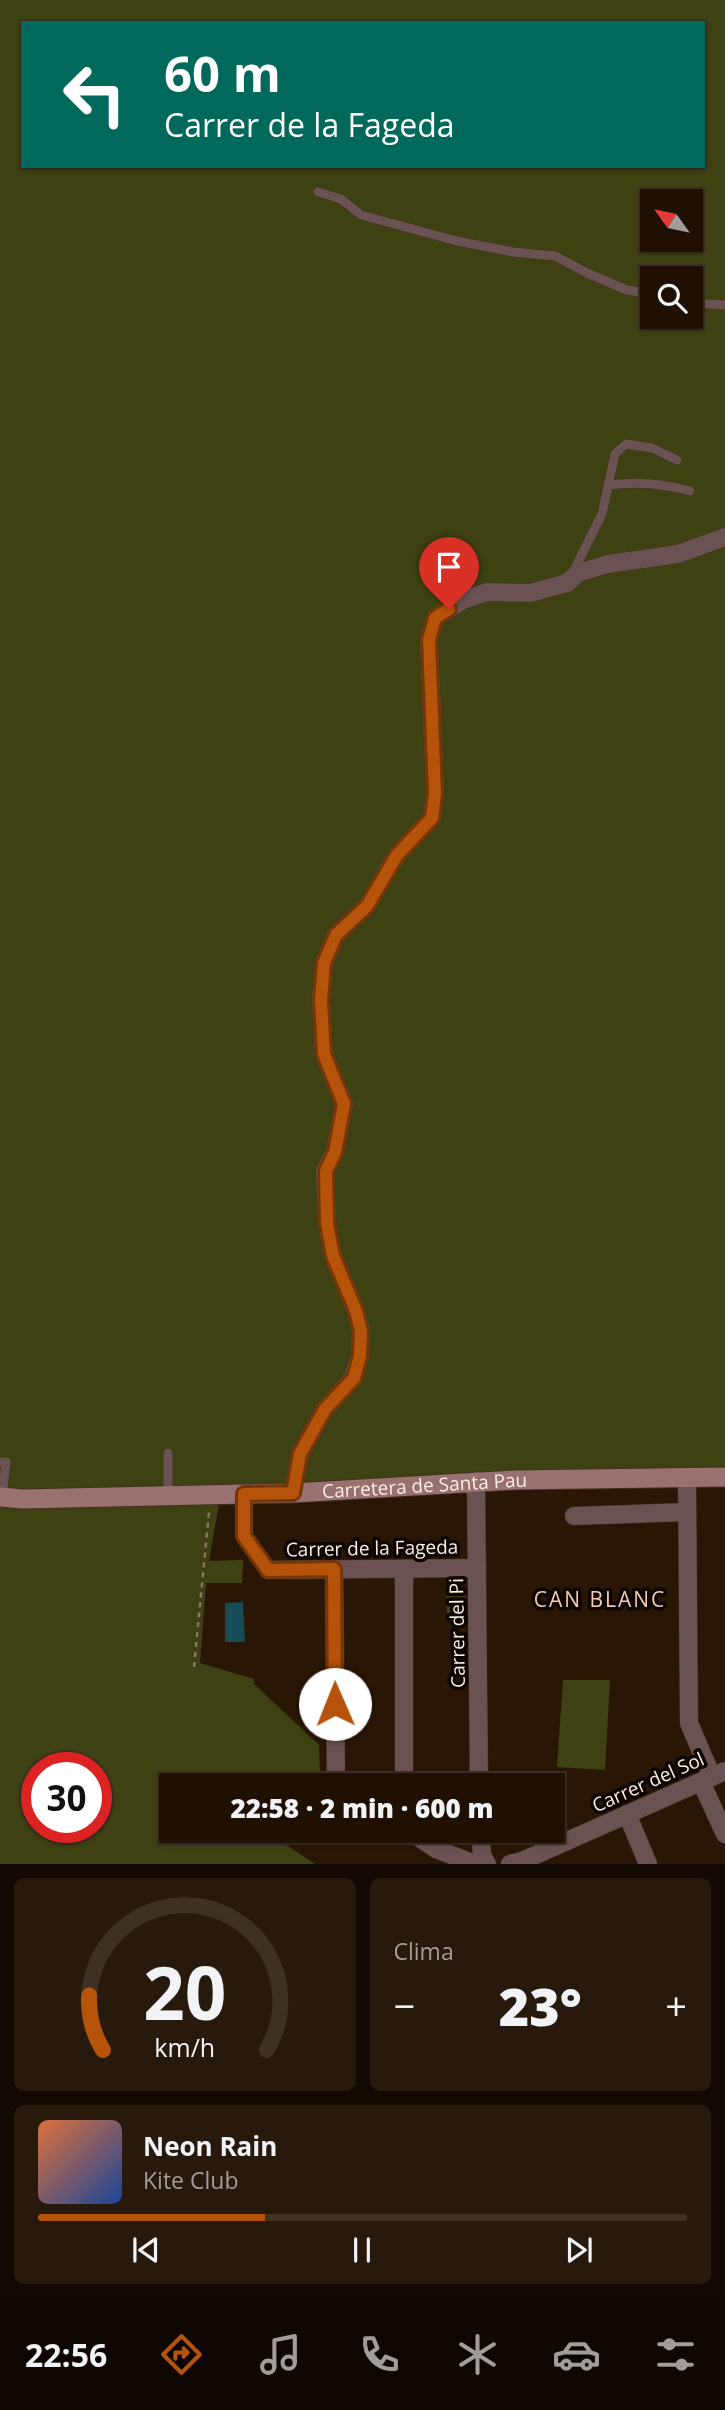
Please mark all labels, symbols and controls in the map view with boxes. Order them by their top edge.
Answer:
text: 60 m [164,40,281,106]
icon: left [49,49,140,140]
text: Carrer de la Fageda [164,103,454,146]
north arrow [640,189,704,252]
map controls [640,189,703,329]
button: search [640,266,703,329]
pin [419,537,479,609]
icon: arrive [430,548,468,586]
street label: Carretera de Santa Pau [321,1467,527,1504]
street label: Carrer de la Fageda [286,1533,458,1563]
street label: Carrer del Pi [443,1578,471,1688]
district label: CAN BLANC [534,1585,666,1613]
position arrow [298,1667,372,1741]
street label: Carrer del Sol [588,1746,708,1818]
speed limit sign: 30 [21,1752,112,1843]
text: 22:58 · 2 min · 600 m [231,1790,493,1826]
text: Clima [394,1935,454,1967]
text: 20 [143,1943,226,2042]
text: 23° [499,1970,582,2041]
text: − [394,1979,415,2031]
text: + [665,1979,687,2031]
text: km/h [154,2030,215,2064]
text: Neon Rain [143,2128,277,2164]
text: Kite Club [143,2164,238,2196]
icon: previous [127,2231,165,2269]
icon: pause [343,2231,381,2269]
icon: next [560,2231,598,2269]
icon: directions [157,2330,206,2379]
icon: music [256,2330,305,2379]
icon: phone [355,2330,404,2379]
icon: climate [453,2330,502,2379]
icon: car [552,2330,601,2379]
icon: filters [651,2330,700,2379]
text: 22:56 [25,2333,107,2376]

